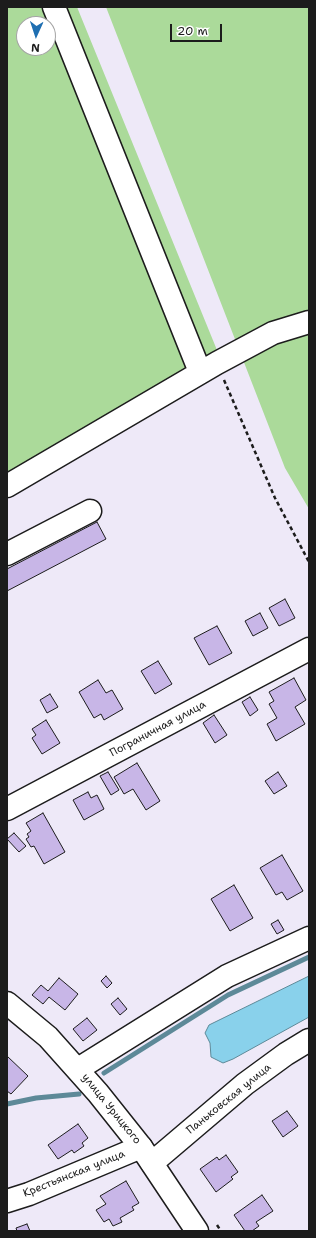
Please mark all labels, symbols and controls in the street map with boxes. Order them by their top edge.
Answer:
north arrow [16,16,56,56]
scale bar [172,16,224,42]
text: 20 m [177,23,208,39]
text: N [31,40,40,55]
street label: Пограничная улица [108,698,208,760]
street label: Паньковская улица [184,1061,274,1137]
street label: улица Урицкого [79,1071,143,1147]
street label: Крестьянская улица [21,1148,127,1200]

